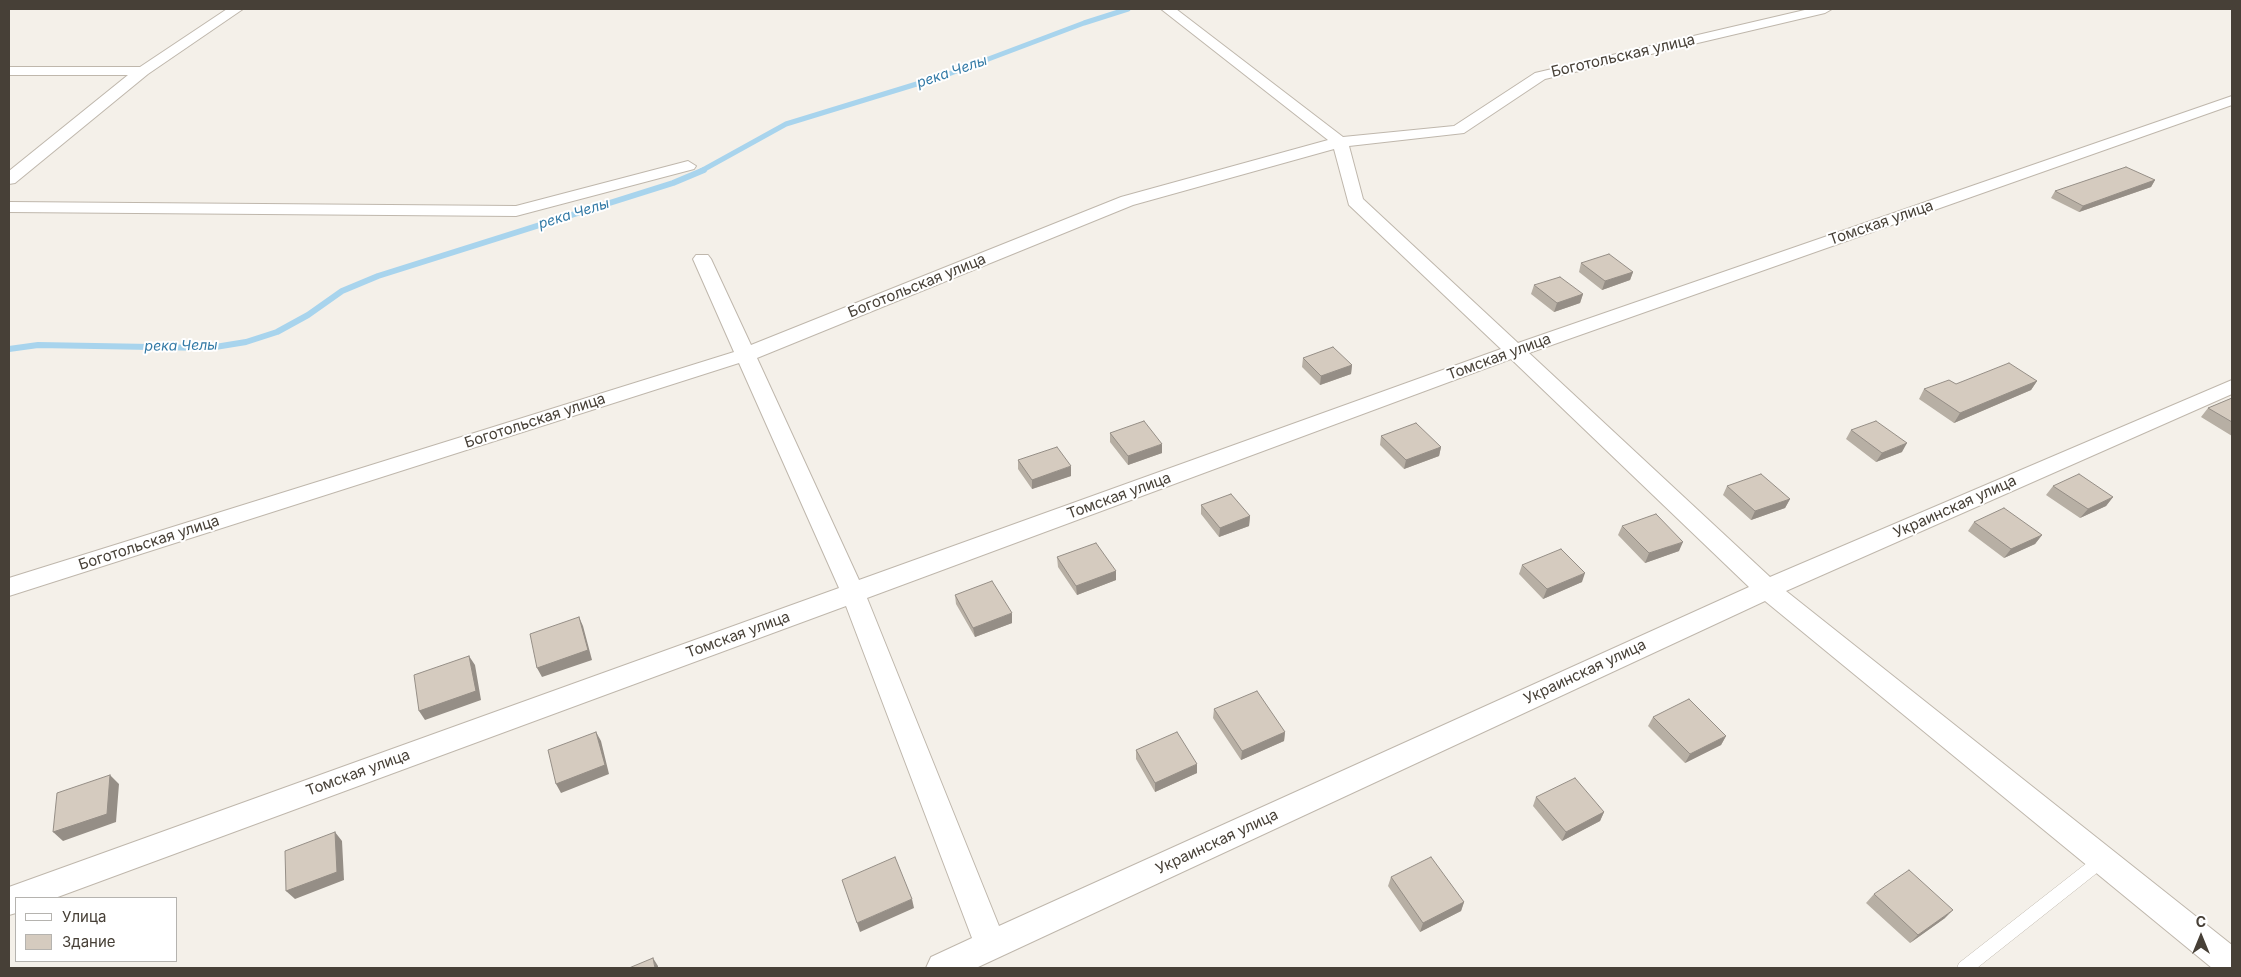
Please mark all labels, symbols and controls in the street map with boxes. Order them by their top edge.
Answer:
street label: Боготольская улица [1549,31,1697,81]
water label: река Челы [915,52,989,92]
water label: река Челы [537,195,611,233]
street label: Томская улица [1826,197,1936,249]
street label: Боготольская улица [845,250,989,322]
street label: Томская улица [1445,330,1553,384]
water label: река Челы [144,337,218,355]
street label: Боготольская улица [462,390,608,452]
street label: Томская улица [1065,469,1173,523]
street label: Украинская улица [1891,472,2019,542]
street label: Боготольская улица [76,512,222,574]
street label: Томская улица [684,608,792,662]
street label: Украинская улица [1521,636,1649,708]
street label: Томская улица [304,746,412,800]
street label: Украинская улица [1153,806,1281,878]
legend [15,897,178,962]
text: Улица [62,907,106,926]
north arrow [2176,912,2226,962]
text: С [2196,913,2206,930]
text: Здание [62,932,116,951]

